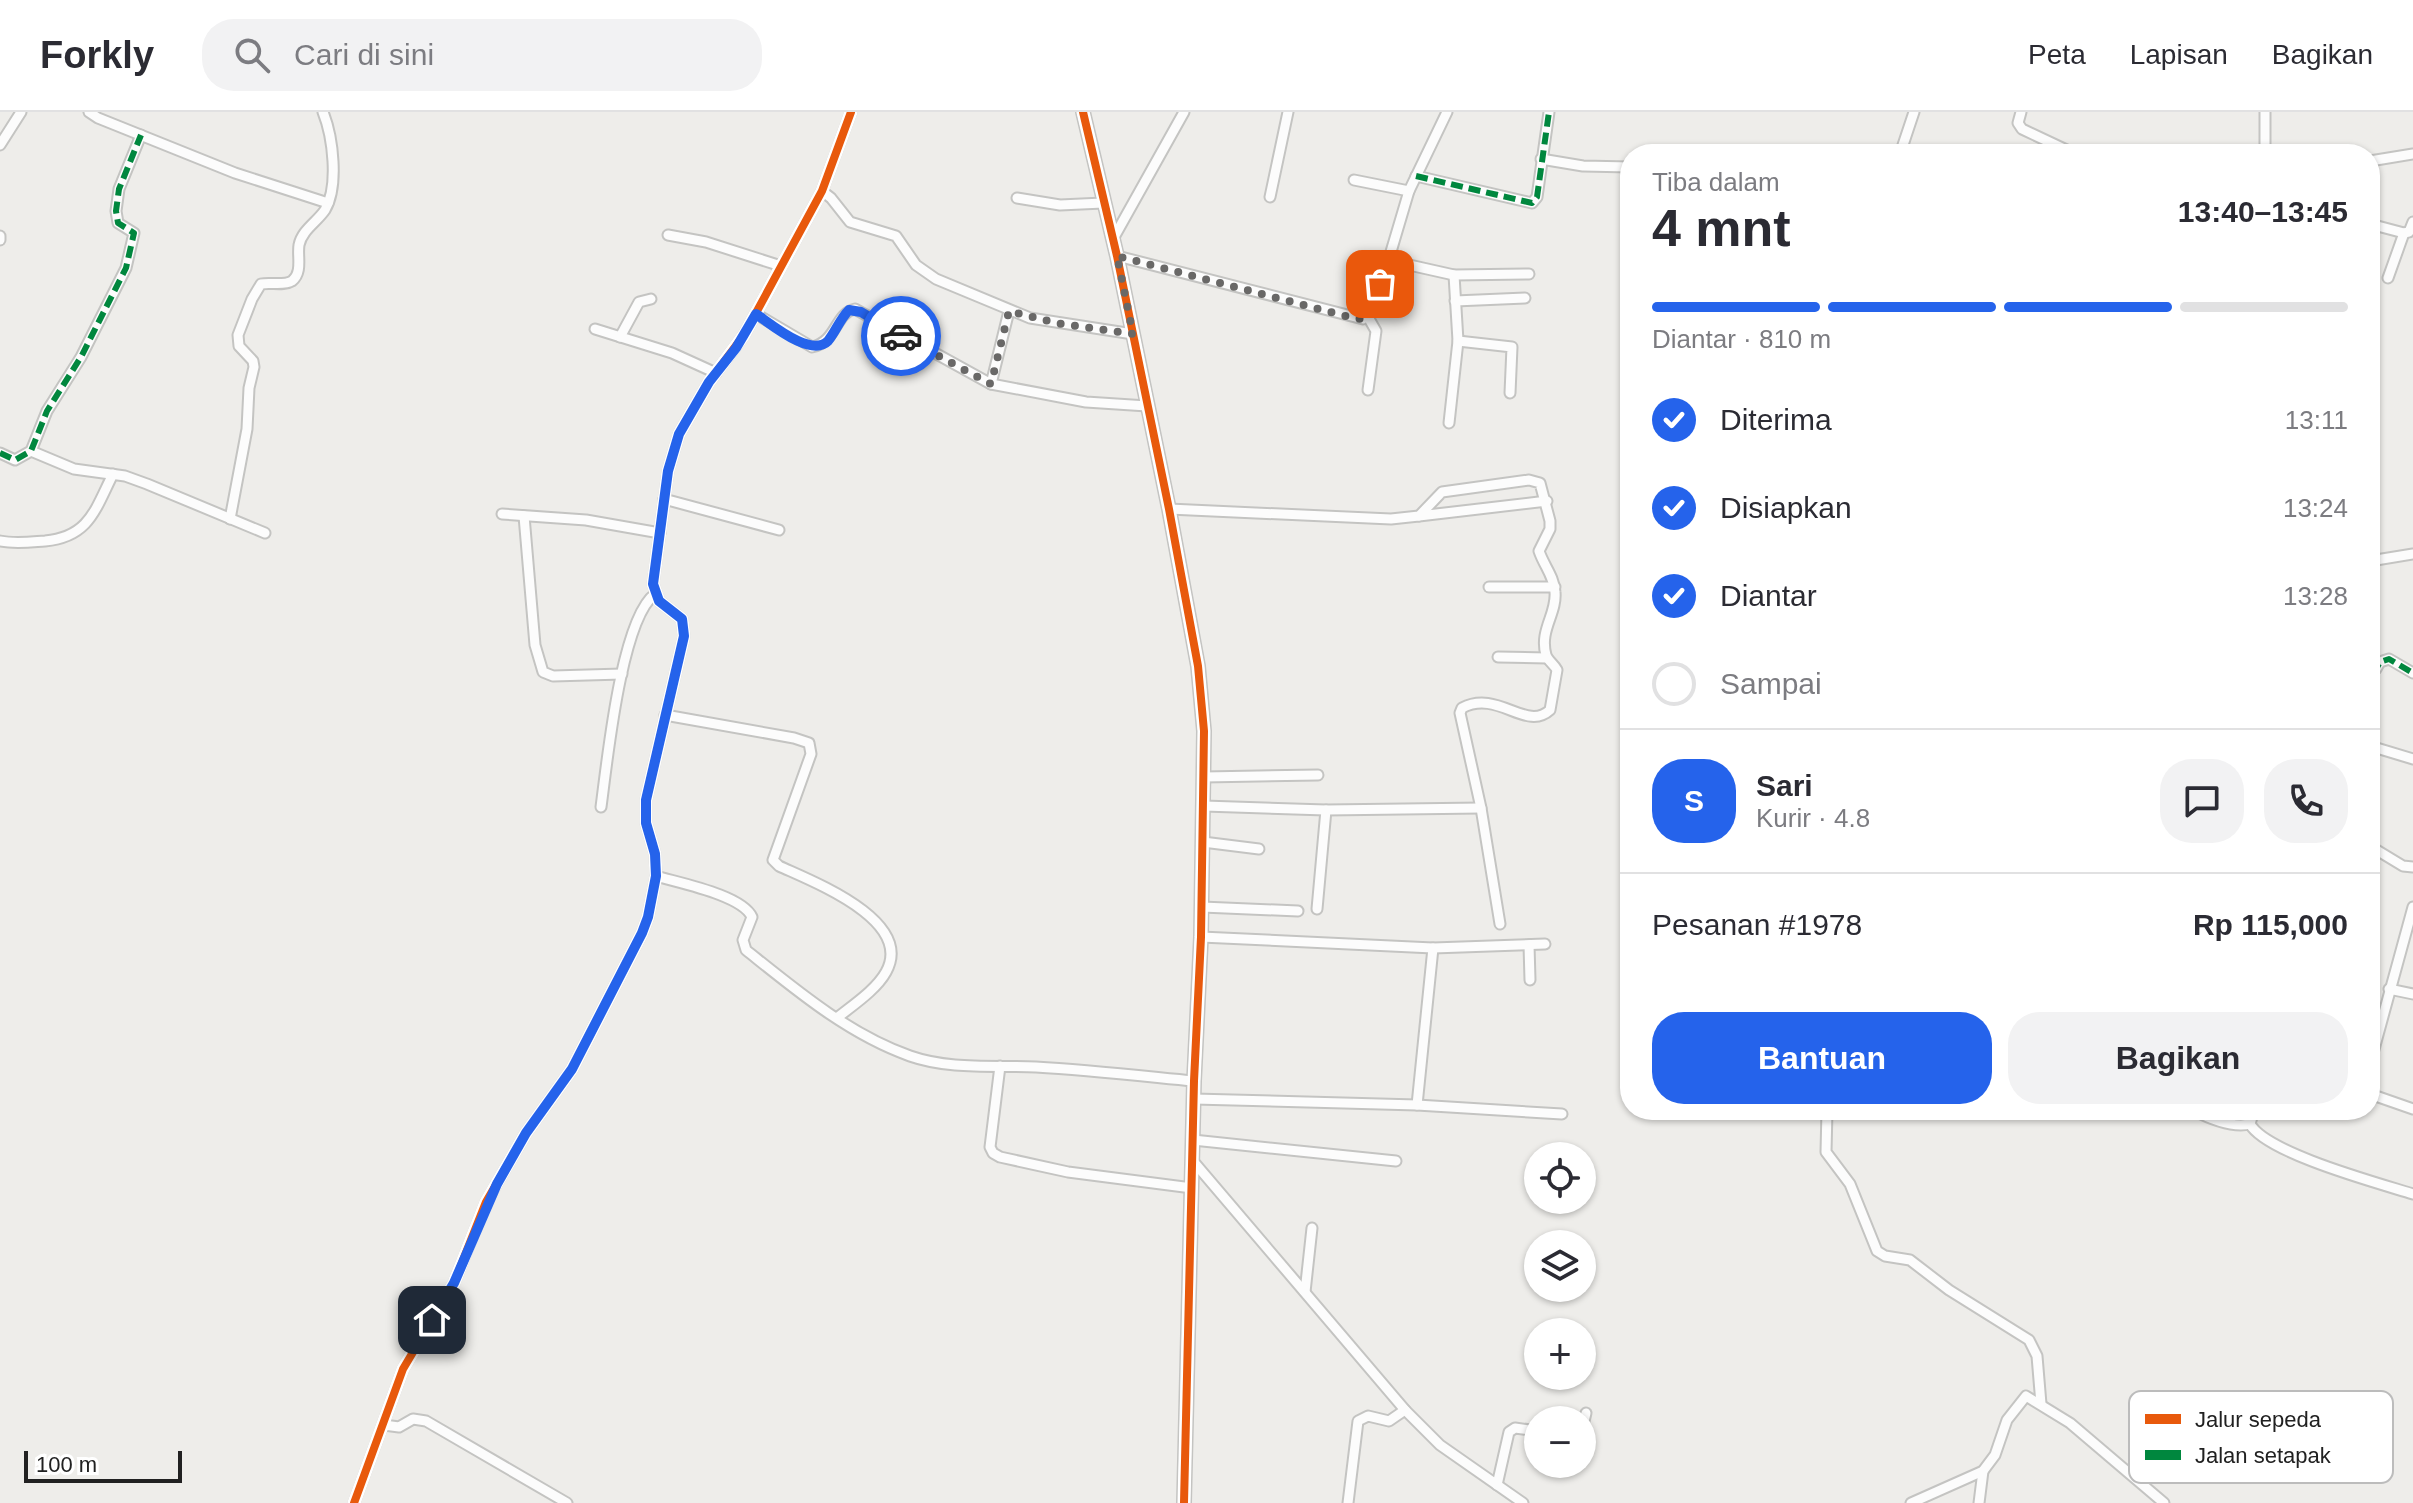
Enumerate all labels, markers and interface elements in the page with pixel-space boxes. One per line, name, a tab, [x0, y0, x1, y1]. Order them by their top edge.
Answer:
search box	[202, 19, 762, 91]
icon: search	[230, 33, 274, 77]
text: Forkly	[40, 34, 154, 76]
text: Cari di sini	[294, 38, 434, 71]
text: Peta	[2028, 39, 2086, 70]
text: Lapisan	[2130, 39, 2228, 70]
text: Bagikan	[2272, 39, 2373, 70]
text: Tiba dalam	[1652, 167, 1780, 197]
text: 13:40–13:45	[2178, 195, 2348, 228]
text: 4 mnt	[1652, 199, 1791, 257]
pin	[1346, 250, 1414, 318]
icon: bag	[1358, 262, 1402, 306]
courier	[861, 296, 941, 376]
icon: car	[879, 314, 923, 358]
text: Diantar · 810 m	[1652, 324, 1831, 354]
icon: check	[1652, 398, 1696, 442]
text: Diterima	[1720, 403, 1832, 436]
text: 13:11	[2285, 405, 2348, 435]
icon: check	[1652, 486, 1696, 530]
text: Disiapkan	[1720, 491, 1852, 524]
text: 13:24	[2283, 493, 2348, 523]
icon: check	[1652, 574, 1696, 618]
text: Diantar	[1720, 579, 1817, 612]
text: 13:28	[2283, 581, 2348, 611]
text: Sampai	[1720, 667, 1822, 700]
button: chat	[2160, 759, 2244, 843]
button: phone	[2264, 759, 2348, 843]
text: Sari	[1756, 769, 1813, 802]
text: S	[1684, 784, 1704, 817]
text: Kurir · 4.8	[1756, 803, 1870, 833]
text: Pesanan #1978	[1652, 908, 1862, 941]
text: Rp 115,000	[2193, 908, 2348, 941]
button: Bantuan	[1652, 1012, 1992, 1104]
button: Bagikan	[2008, 1012, 2348, 1104]
map controls	[1524, 1142, 1596, 1478]
button: locate	[1524, 1142, 1596, 1214]
button: layers	[1524, 1230, 1596, 1302]
pin	[398, 1286, 466, 1354]
icon: home	[410, 1298, 454, 1342]
button: +	[1524, 1318, 1596, 1390]
legend	[2129, 1391, 2393, 1483]
button: −	[1524, 1406, 1596, 1478]
text: Jalur sepeda	[2195, 1407, 2322, 1432]
text: Jalan setapak	[2195, 1443, 2332, 1468]
scale bar	[24, 1447, 182, 1483]
text: 100 m	[36, 1452, 97, 1477]

